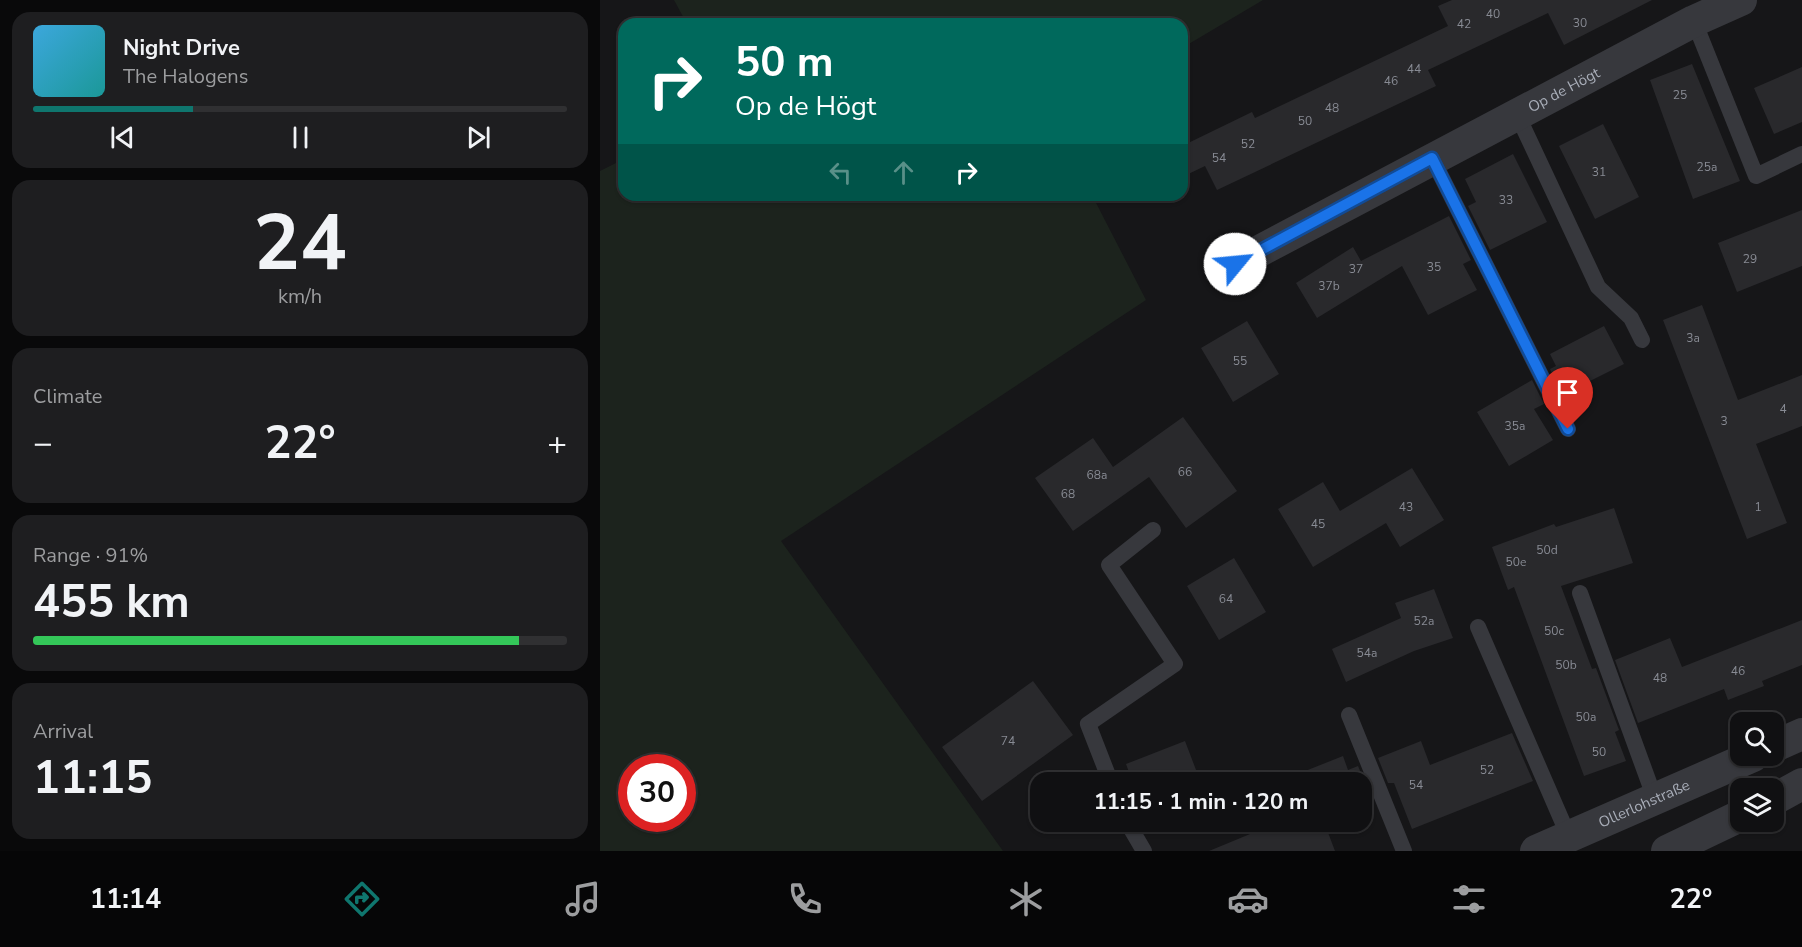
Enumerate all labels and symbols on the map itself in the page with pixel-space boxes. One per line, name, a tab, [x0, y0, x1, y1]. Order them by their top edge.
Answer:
house number: 40	[1486, 6, 1500, 22]
house number: 30	[1573, 15, 1587, 31]
house number: 42	[1457, 16, 1471, 32]
house number: 44	[1407, 61, 1421, 77]
street label: Op de Högt	[1524, 62, 1604, 117]
house number: 46	[1384, 73, 1398, 89]
house number: 25	[1673, 87, 1687, 103]
house number: 48	[1325, 100, 1339, 116]
house number: 50	[1298, 113, 1312, 129]
house number: 52	[1241, 136, 1255, 152]
house number: 54	[1212, 150, 1226, 166]
house number: 25a	[1697, 159, 1717, 175]
house number: 31	[1592, 164, 1606, 180]
house number: 33	[1499, 192, 1513, 208]
position arrow	[1203, 232, 1267, 296]
house number: 29	[1743, 251, 1757, 267]
house number: 35	[1427, 259, 1441, 275]
house number: 37	[1349, 261, 1363, 277]
house number: 37b	[1318, 278, 1340, 294]
house number: 3a	[1686, 330, 1700, 346]
house number: 55	[1233, 353, 1247, 369]
pin	[1542, 367, 1593, 429]
house number: 4	[1779, 401, 1787, 417]
house number: 3	[1720, 413, 1728, 429]
house number: 35a	[1505, 418, 1525, 434]
house number: 66	[1178, 464, 1192, 480]
house number: 68a	[1087, 467, 1107, 483]
house number: 68	[1061, 486, 1075, 502]
house number: 43	[1399, 499, 1413, 515]
house number: 1	[1754, 499, 1762, 515]
house number: 45	[1311, 516, 1325, 532]
house number: 50d	[1536, 542, 1558, 558]
house number: 50e	[1506, 554, 1526, 570]
house number: 64	[1219, 591, 1233, 607]
house number: 52a	[1414, 613, 1434, 629]
house number: 50c	[1544, 623, 1564, 639]
house number: 54a	[1357, 645, 1377, 661]
house number: 50b	[1555, 657, 1577, 673]
house number: 46	[1731, 663, 1745, 679]
house number: 48	[1653, 670, 1667, 686]
house number: 50a	[1576, 709, 1596, 725]
house number: 74	[1001, 733, 1015, 749]
house number: 50	[1592, 744, 1606, 760]
speed limit sign: 30	[618, 754, 696, 832]
house number: 52	[1480, 762, 1494, 778]
street label: Ollerlohstraße	[1595, 775, 1693, 832]
house number: 54	[1409, 777, 1423, 793]

